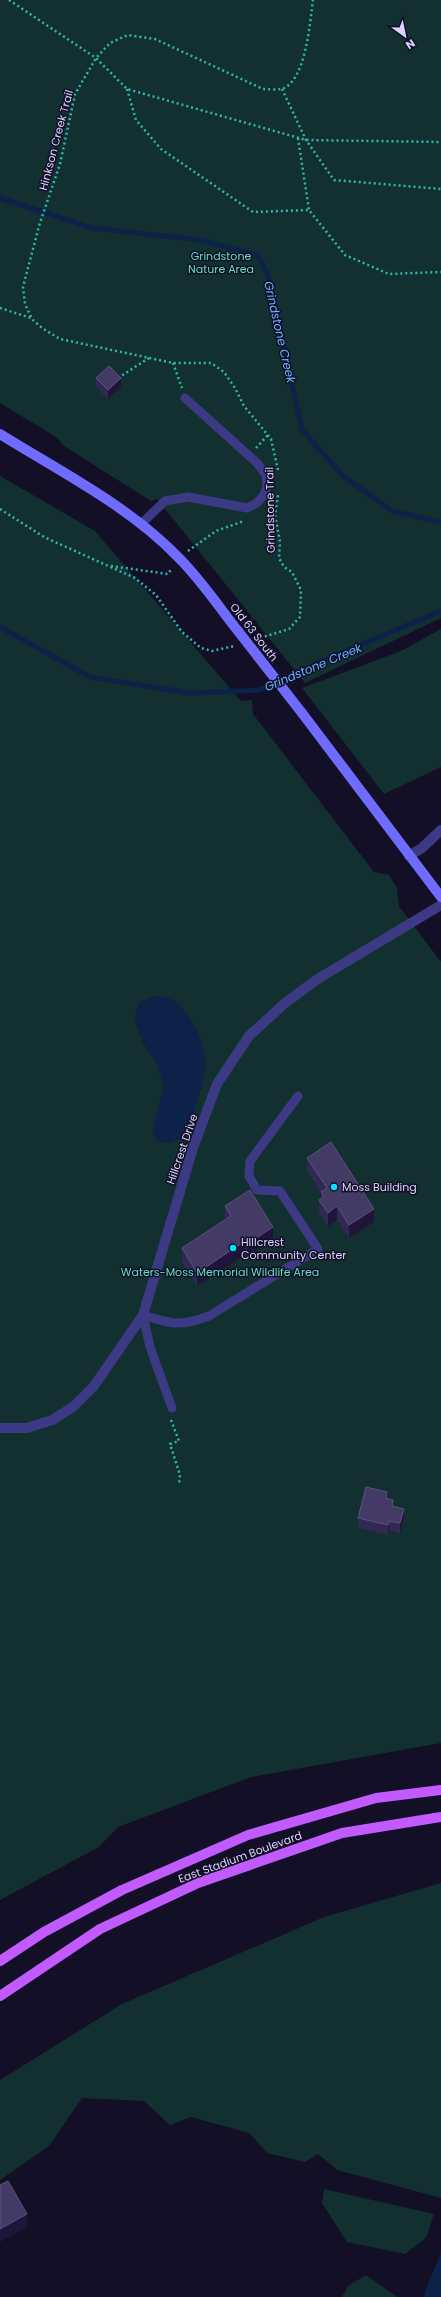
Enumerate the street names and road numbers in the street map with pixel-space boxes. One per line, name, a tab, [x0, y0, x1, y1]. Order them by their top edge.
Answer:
street label: Hinkson Creek Trail	[35, 88, 77, 192]
street label: Grindstone Trail	[261, 467, 279, 553]
street label: Old 63 South	[226, 600, 282, 664]
street label: Hillcrest Drive	[162, 1111, 202, 1186]
street label: East Stadium Boulevard	[176, 1827, 304, 1887]

